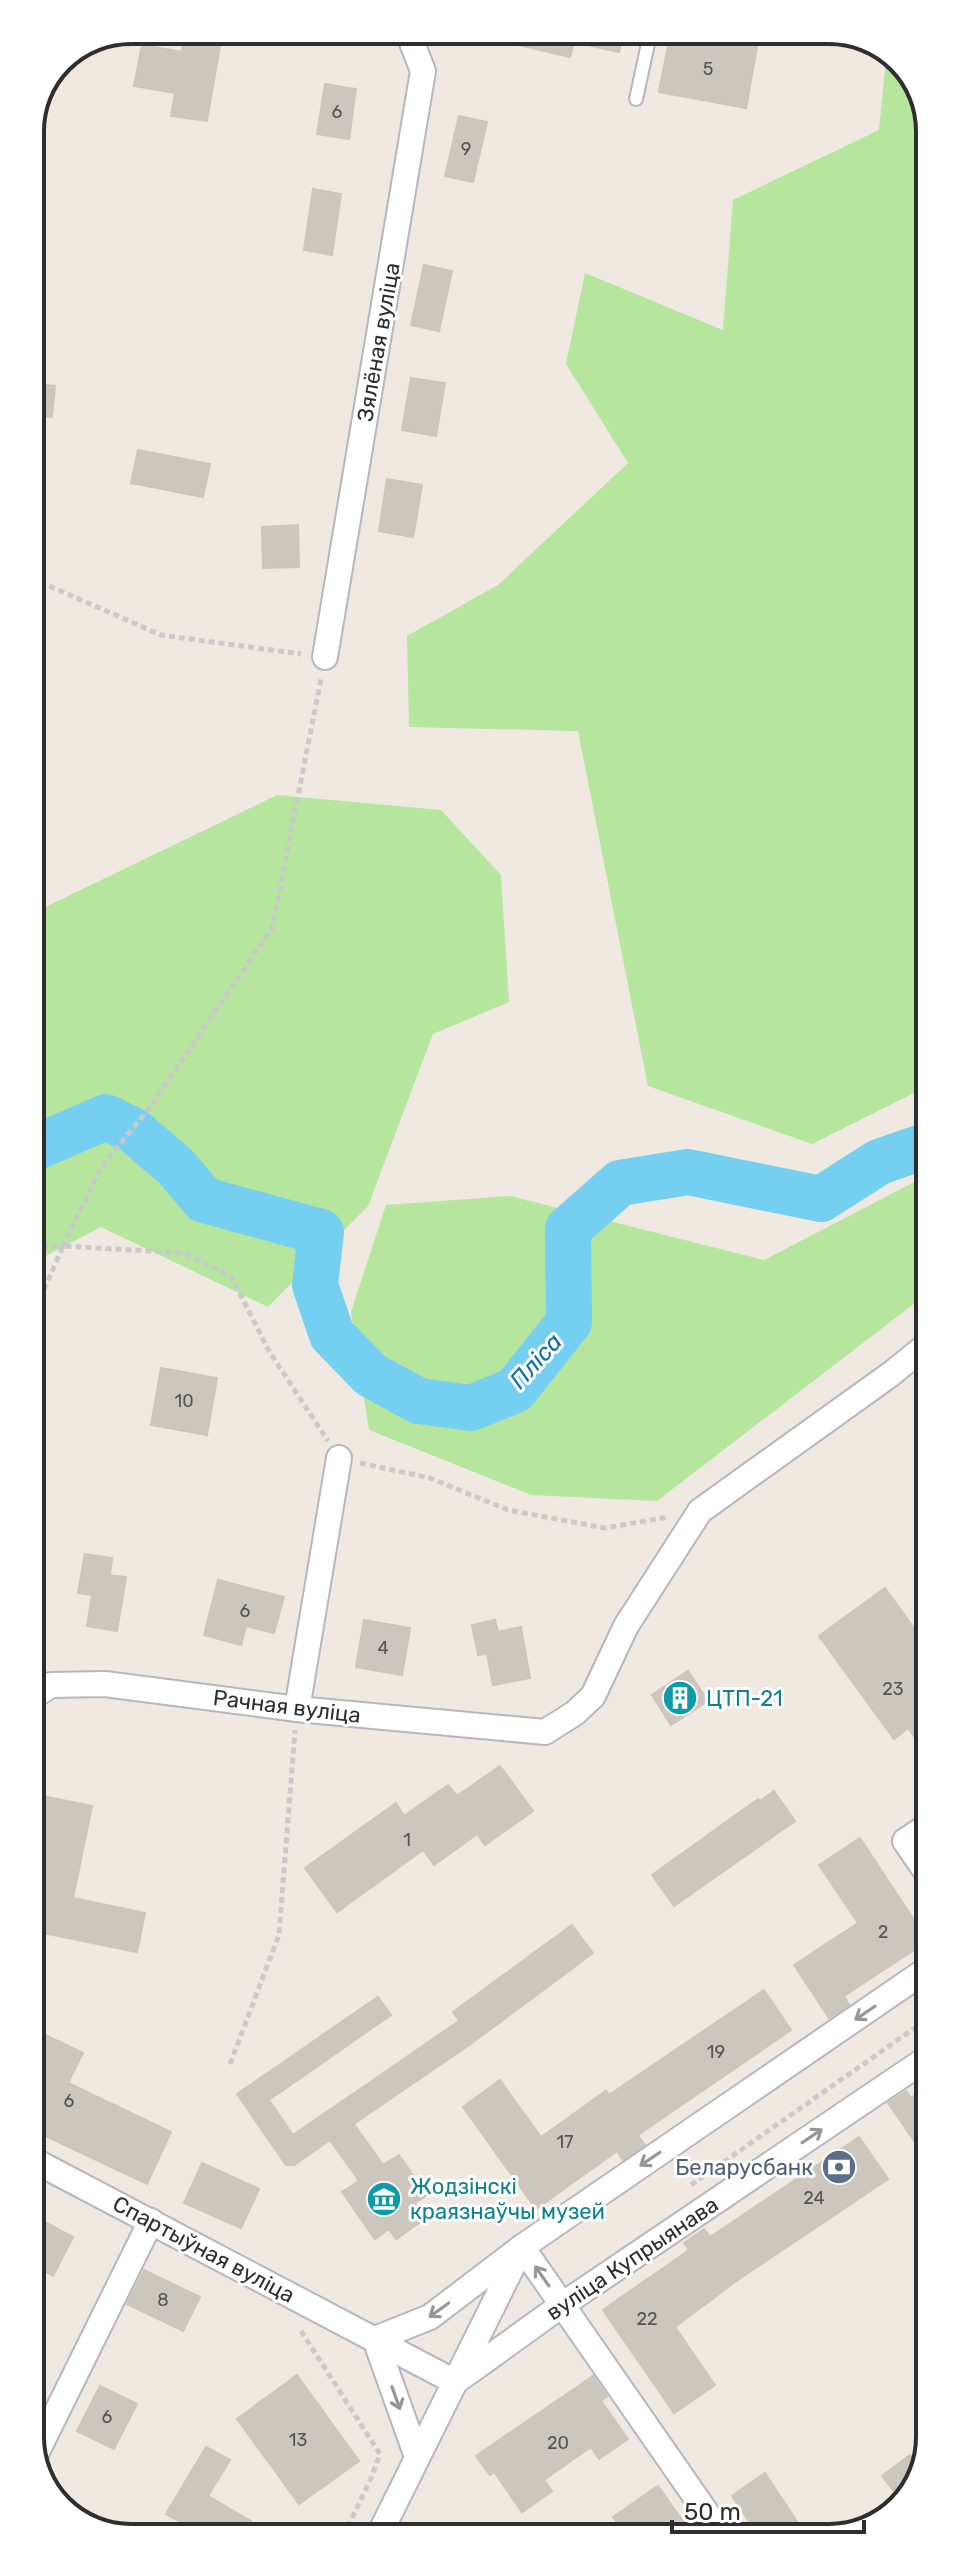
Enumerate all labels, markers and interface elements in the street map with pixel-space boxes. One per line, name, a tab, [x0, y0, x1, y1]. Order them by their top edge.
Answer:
house number: 5	[703, 58, 713, 80]
house number: 6	[332, 101, 343, 123]
house number: 9	[461, 138, 471, 160]
street label: Зялёная вуліца	[351, 260, 406, 424]
water label: Пліса	[504, 1328, 568, 1394]
house number: 10	[174, 1390, 194, 1412]
house number: 6	[240, 1600, 251, 1622]
house number: 4	[377, 1637, 389, 1659]
house number: 23	[882, 1678, 904, 1700]
building icon: ЦТП-21	[661, 1679, 699, 1717]
street label: Рачная вуліца	[211, 1684, 362, 1729]
place label: ЦТП-21	[706, 1685, 783, 1712]
house number: 1	[403, 1829, 411, 1851]
house number: 2	[878, 1921, 888, 1943]
one-way arrow	[854, 2004, 876, 2021]
house number: 19	[707, 2041, 725, 2063]
house number: 6	[64, 2090, 75, 2112]
one-way arrow	[800, 2128, 823, 2144]
house number: 17	[557, 2131, 573, 2153]
bank icon: Беларусбанк	[820, 2148, 858, 2186]
one-way arrow	[640, 2151, 662, 2167]
place label: Беларусбанк	[675, 2154, 813, 2181]
place label: Жодзінскі краязнаўчы музей	[410, 2173, 605, 2225]
museum icon: Жодзінскі краязнаўчы музей	[365, 2180, 403, 2218]
house number: 24	[803, 2187, 825, 2209]
street label: Спартыўная вуліца	[108, 2190, 299, 2309]
street label: вуліца Купрыянава	[541, 2191, 723, 2326]
one-way arrow	[534, 2266, 550, 2288]
house number: 8	[157, 2289, 169, 2311]
one-way arrow	[428, 2302, 450, 2318]
house number: 22	[636, 2308, 658, 2330]
one-way arrow	[390, 2385, 404, 2410]
house number: 6	[102, 2406, 113, 2428]
house number: 13	[289, 2429, 307, 2451]
house number: 20	[547, 2432, 569, 2454]
scale bar	[672, 2484, 864, 2534]
text: 50 m	[684, 2498, 741, 2526]

